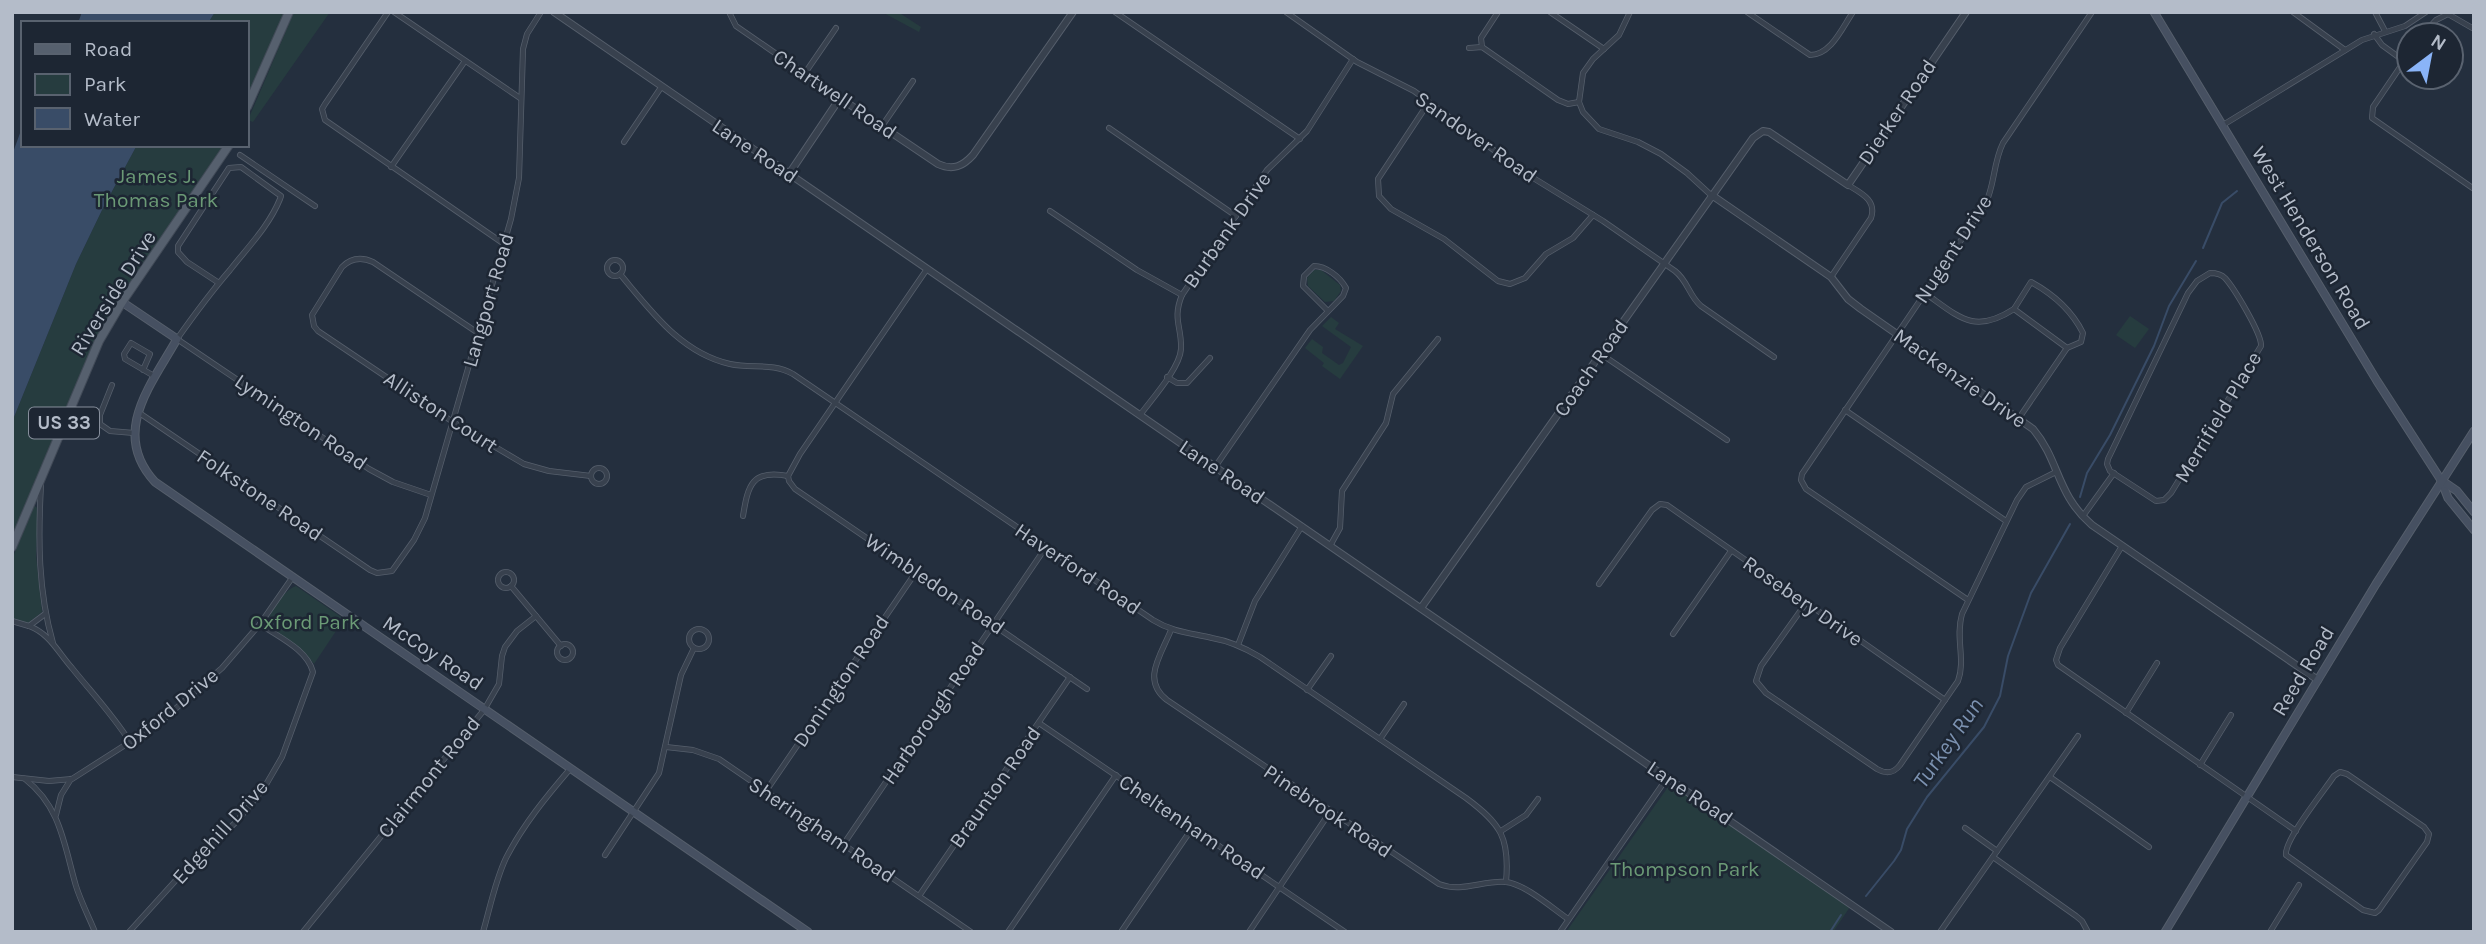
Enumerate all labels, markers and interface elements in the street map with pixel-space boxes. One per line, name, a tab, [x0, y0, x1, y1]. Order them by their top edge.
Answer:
legend	[21, 21, 248, 147]
north arrow	[2395, 21, 2465, 91]
text: N	[2427, 29, 2450, 55]
text: Road	[84, 37, 132, 61]
street label: Chartwell Road	[769, 44, 901, 144]
street label: Dierker Road	[1853, 55, 1941, 169]
text: Park	[84, 72, 127, 96]
street label: Sandover Road	[1411, 86, 1541, 188]
text: Water	[84, 107, 140, 131]
street label: Lane Road	[708, 114, 802, 188]
street label: West Henderson Road	[2247, 142, 2375, 334]
park label: James J. Thomas Park	[94, 164, 218, 212]
street label: Burbank Drive	[1178, 167, 1276, 293]
street label: Nugent Drive	[1909, 190, 1997, 308]
street label: Riverside Drive	[65, 226, 161, 360]
street label: Langport Road	[457, 230, 519, 370]
street label: Coach Road	[1549, 315, 1633, 421]
street label: Mackenzie Drive	[1889, 323, 2031, 433]
street label: Merrifield Place	[2170, 347, 2266, 487]
street label: Alliston Court	[380, 366, 502, 458]
street label: Lymington Road	[230, 369, 372, 475]
road number: US 33	[29, 408, 99, 438]
street label: Lane Road	[1175, 435, 1269, 509]
street label: Folkstone Road	[192, 444, 328, 546]
street label: Haverford Road	[1011, 518, 1145, 620]
street label: Wimbledon Road	[860, 528, 1010, 640]
street label: Rosebery Drive	[1738, 551, 1868, 651]
park label: Oxford Park	[250, 610, 360, 634]
street label: Donington Road	[788, 610, 894, 752]
street label: McCoy Road	[378, 611, 488, 695]
street label: Reed Road	[2267, 622, 2339, 720]
street label: Harborough Road	[876, 637, 990, 789]
street label: Oxford Drive	[117, 663, 223, 755]
water label: Turkey Run	[1907, 693, 1989, 793]
street label: Clairmont Road	[373, 711, 485, 843]
street label: Braunton Road	[944, 722, 1046, 852]
street label: Lane Road	[1643, 756, 1737, 830]
street label: Pinebrook Road	[1259, 759, 1397, 863]
street label: Cheltenham Road	[1114, 769, 1270, 885]
street label: Sheringham Road	[744, 772, 900, 888]
street label: Edgehill Drive	[167, 775, 273, 889]
park label: Thompson Park	[1610, 857, 1760, 881]

